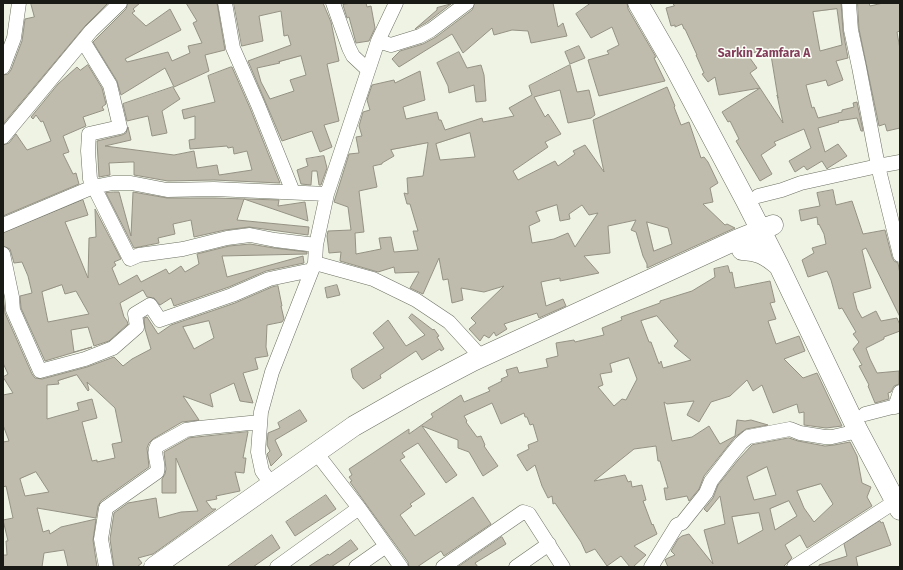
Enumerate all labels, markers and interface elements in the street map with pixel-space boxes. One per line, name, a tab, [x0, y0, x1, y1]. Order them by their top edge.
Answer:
district label: Sarkin Zamfara A	[718, 47, 810, 61]

